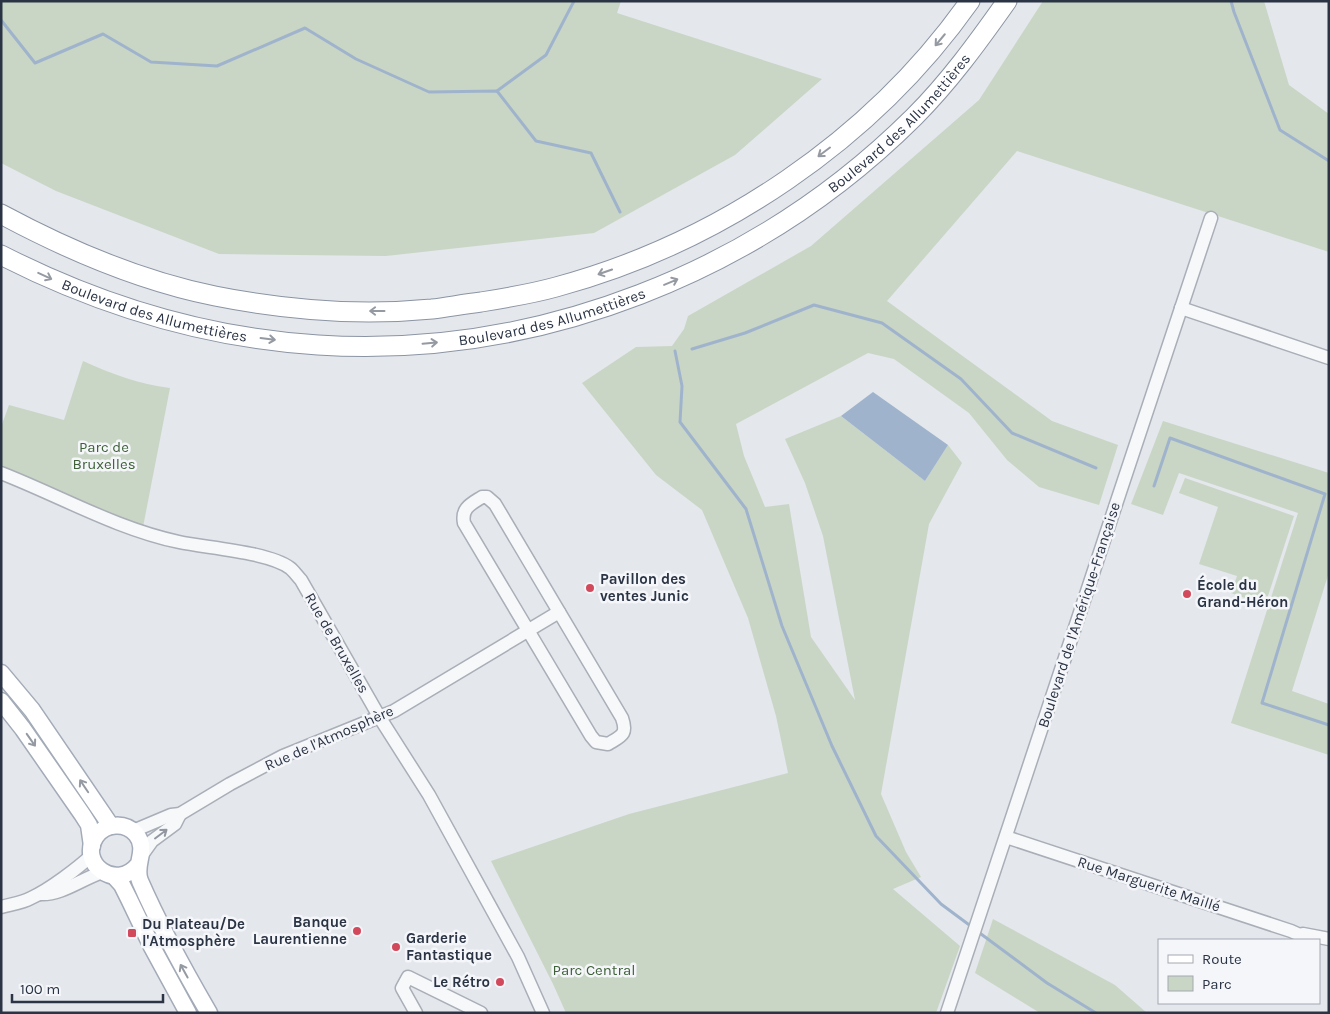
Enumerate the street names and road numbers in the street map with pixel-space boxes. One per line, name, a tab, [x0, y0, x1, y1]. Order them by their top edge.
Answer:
street label: Boulevard des Allumettières	[824, 50, 974, 197]
street label: Boulevard des Allumettières	[59, 275, 248, 346]
street label: Boulevard des Allumettières	[457, 284, 648, 349]
street label: Boulevard de l'Amérique-Française	[1034, 500, 1124, 730]
street label: Rue de Bruxelles	[301, 590, 373, 696]
street label: Rue de l'Atmosphère	[262, 702, 396, 774]
street label: Rue Marguerite Maillé	[1075, 852, 1223, 916]

